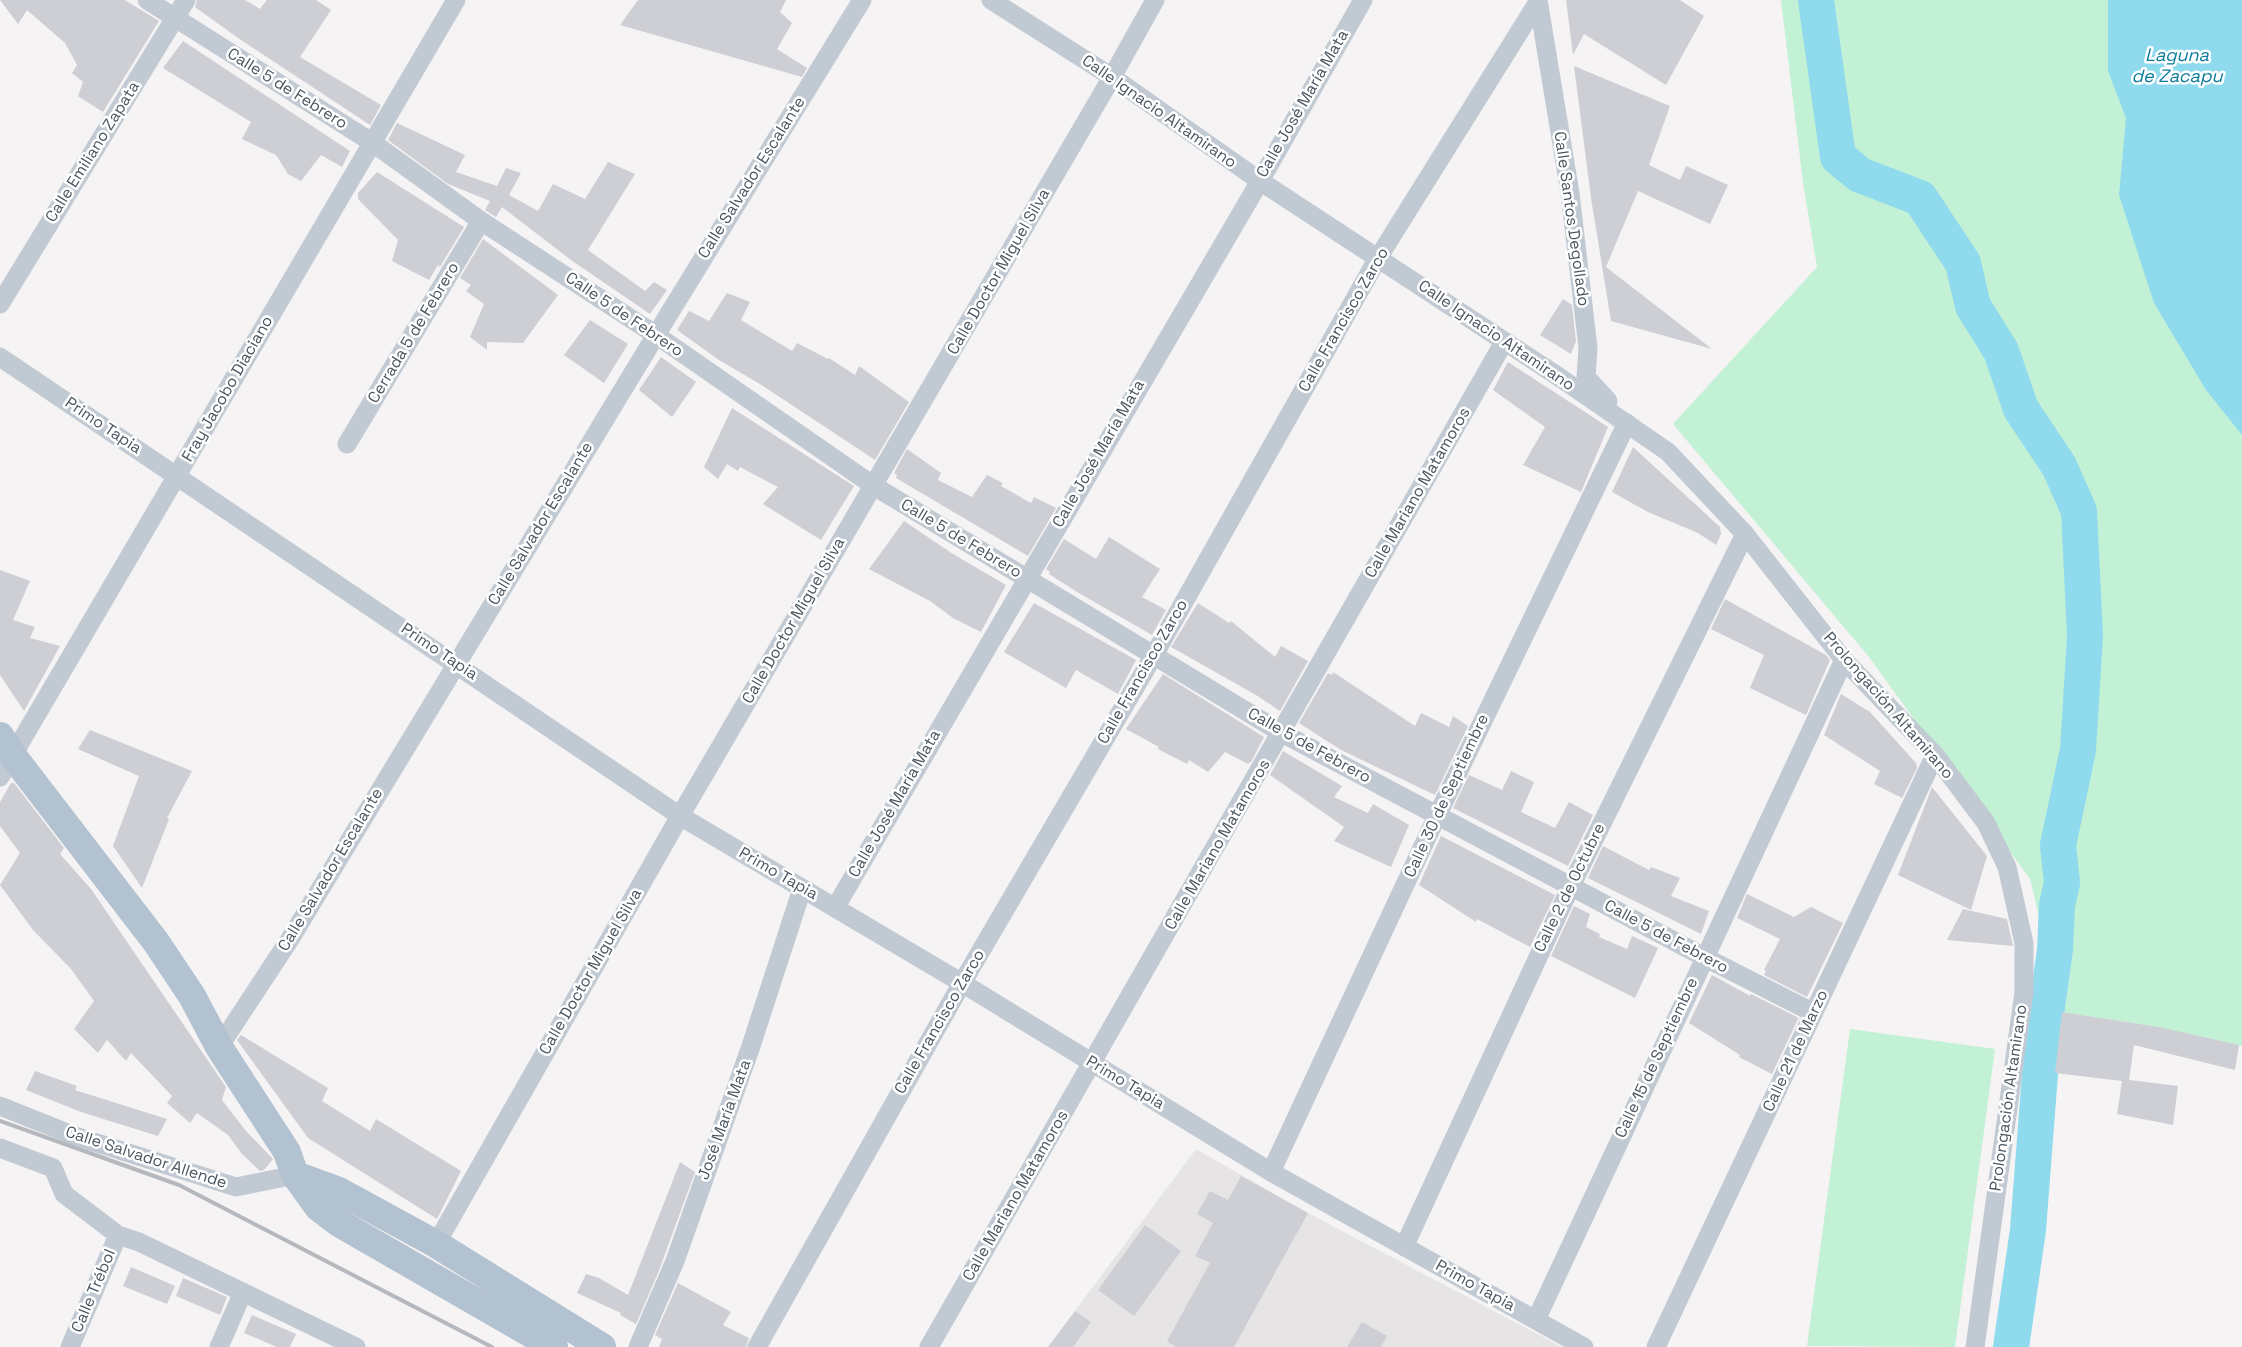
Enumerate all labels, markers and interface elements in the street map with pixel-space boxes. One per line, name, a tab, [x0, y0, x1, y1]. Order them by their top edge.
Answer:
street label: Calle José María Mata	[1253, 27, 1353, 181]
street label: Calle 5 de Febrero	[224, 44, 350, 134]
water label: Laguna de Zacapu	[2131, 45, 2223, 88]
street label: Calle Ignacio Altamirano	[1078, 51, 1240, 173]
street label: Calle Emiliano Zapata	[42, 78, 144, 226]
street label: Calle Salvador Escalante	[694, 94, 810, 262]
street label: Calle Santos Degollado	[1549, 130, 1593, 308]
street label: Calle Doctor Miguel Silva	[944, 186, 1054, 358]
street label: Calle Francisco Zarco	[1295, 244, 1393, 396]
street label: Cerrada 5 de Febrero	[364, 259, 464, 407]
street label: Calle 5 de Febrero	[562, 269, 686, 361]
street label: Calle Ignacio Altamirano	[1414, 277, 1578, 395]
street label: Fray Jacobo Diaciano	[178, 313, 278, 465]
street label: Calle José María Mata	[1049, 377, 1149, 531]
street label: Primo Tapia	[61, 393, 145, 459]
street label: Calle Mariano Matamoros	[1361, 404, 1475, 582]
street label: Calle Salvador Escalante	[485, 439, 597, 609]
street label: Calle 5 de Febrero	[897, 495, 1025, 583]
street label: Calle Doctor Miguel Silva	[739, 535, 849, 707]
street label: Calle Francisco Zarco	[1094, 596, 1192, 748]
street label: Primo Tapia	[397, 619, 481, 685]
street label: Prolongación Altamirano	[1819, 629, 1957, 783]
street label: Calle 5 de Febrero	[1244, 704, 1374, 788]
street label: Calle 30 de Septiembre	[1401, 711, 1493, 881]
street label: Calle José María Mata	[845, 727, 945, 881]
street label: Calle Mariano Matamoros	[1161, 756, 1275, 934]
street label: Calle Salvador Escalante	[275, 785, 387, 955]
street label: Calle 2 de Octubre	[1530, 820, 1610, 956]
street label: Primo Tapia	[735, 844, 821, 904]
street label: Calle Doctor Miguel Silva	[536, 886, 646, 1058]
street label: Calle 5 de Febrero	[1601, 896, 1731, 978]
street label: Calle Francisco Zarco	[891, 946, 989, 1098]
street label: Calle 15 de Septiembre	[1611, 975, 1703, 1141]
street label: Calle 21 de Marzo	[1759, 987, 1833, 1115]
street label: Prolongación Altamirano	[1986, 1003, 2032, 1193]
street label: Primo Tapia	[1082, 1052, 1168, 1114]
street label: José María Mata	[694, 1057, 756, 1183]
street label: Calle Mariano Matamoros	[959, 1107, 1073, 1285]
street label: Calle Salvador Allende	[63, 1123, 229, 1193]
street label: Calle Trébol	[68, 1247, 120, 1335]
street label: Primo Tapia	[1432, 1256, 1518, 1316]

